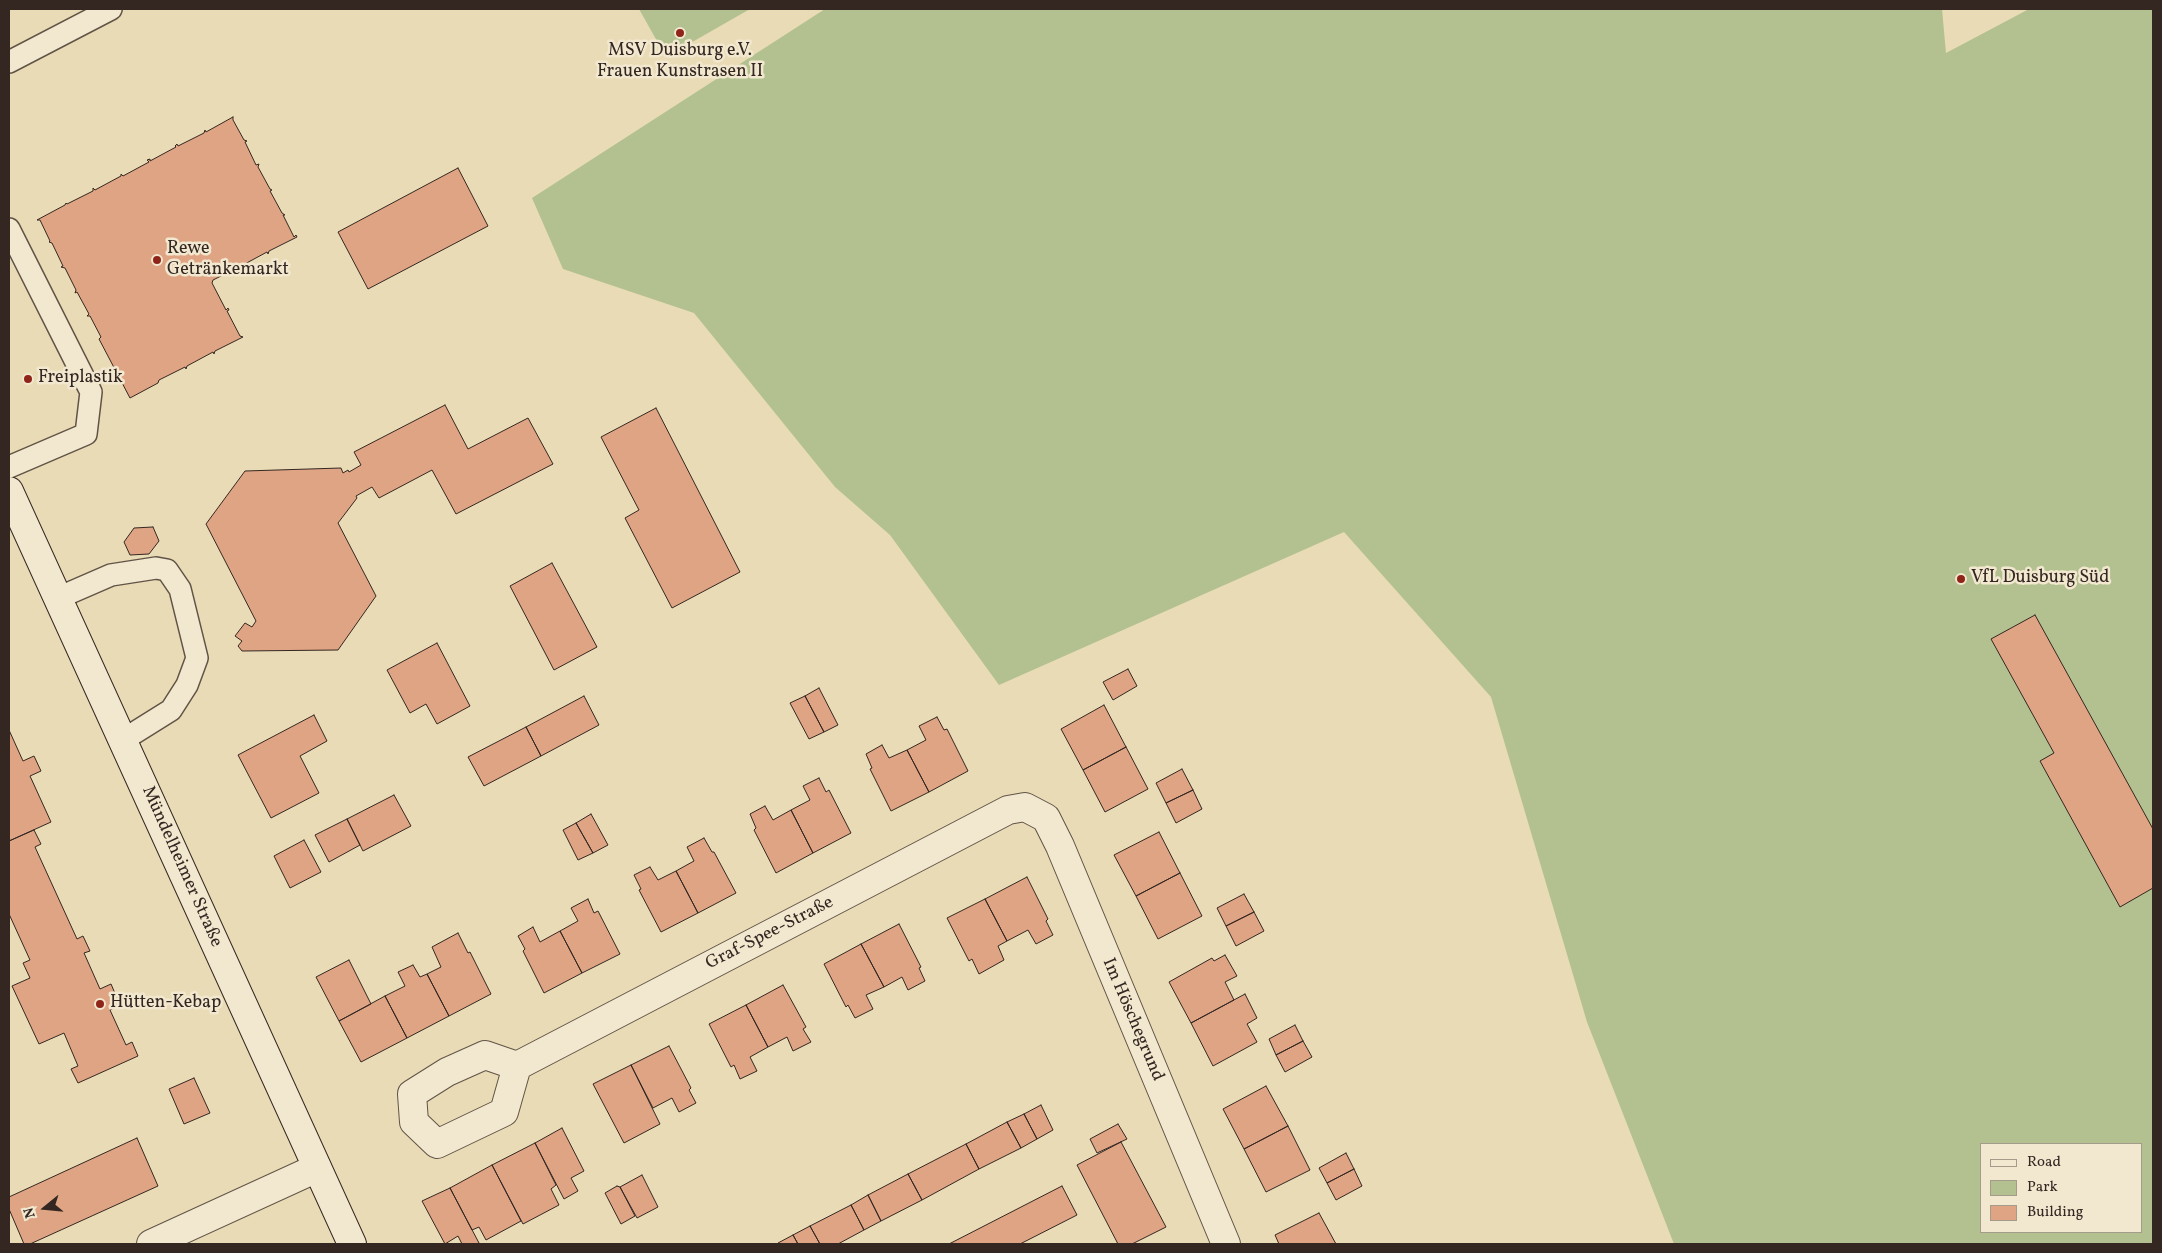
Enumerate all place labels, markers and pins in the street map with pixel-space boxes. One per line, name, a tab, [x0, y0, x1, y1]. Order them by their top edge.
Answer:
marker: MSV Duisburg e.V. Frauen Kunstrasen II	[674, 27, 686, 39]
place label: MSV Duisburg e.V. Frauen Kunstrasen II	[597, 41, 763, 84]
place label: Rewe Getränkemarkt	[167, 239, 289, 282]
marker: Rewe Getränkemarkt	[151, 254, 163, 266]
place label: Freiplastik	[38, 368, 123, 390]
marker: Freiplastik	[22, 373, 34, 385]
place label: VfL Duisburg Süd	[1971, 568, 2109, 590]
marker: VfL Duisburg Süd	[1955, 573, 1967, 585]
place label: Hütten-Kebap	[110, 993, 221, 1015]
marker: Hütten-Kebap	[94, 998, 106, 1010]

